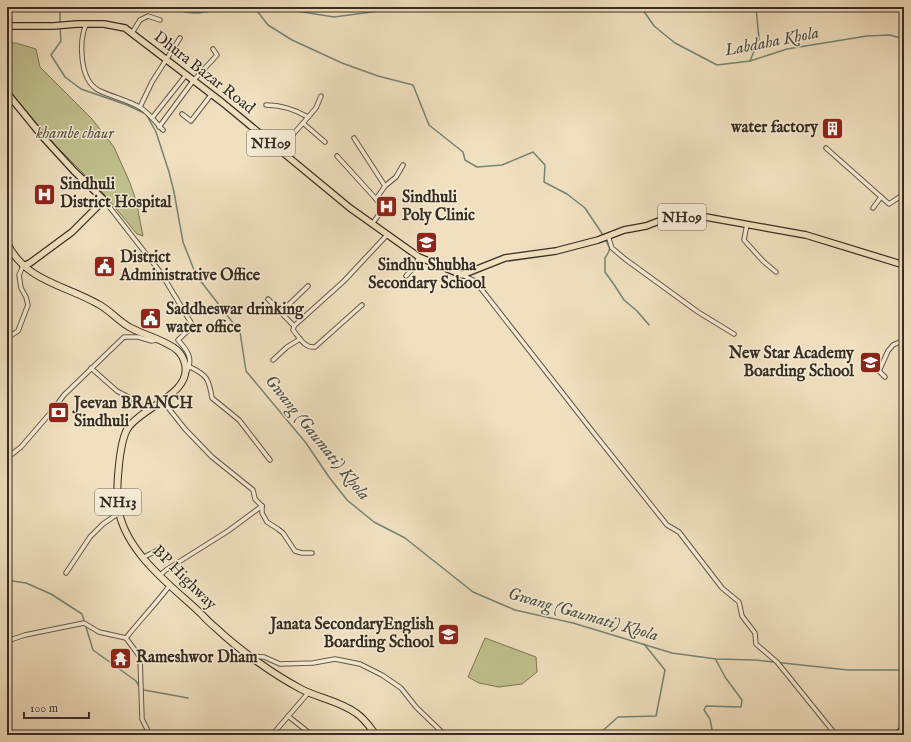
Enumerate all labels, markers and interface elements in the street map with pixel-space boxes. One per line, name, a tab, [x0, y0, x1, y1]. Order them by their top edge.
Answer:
water label: Labdaha Khola	[722, 22, 821, 62]
street label: Dhura Bazar Road	[149, 27, 259, 119]
building icon: water factory	[820, 115, 846, 141]
place label: water factory	[730, 118, 819, 138]
park label: khambe chaur	[35, 124, 115, 144]
road number: NH09	[247, 130, 295, 156]
place label: Sindhuli District Hospital	[60, 175, 172, 213]
hospital icon: Sindhuli District Hospital	[32, 181, 58, 207]
place label: Sindhuli Poly Clinic	[402, 188, 475, 226]
hospital icon: Sindhuli Poly Clinic	[374, 194, 400, 220]
road number: NH09	[658, 204, 706, 230]
school or university icon: Sindhu Shubha Secondary School	[414, 230, 440, 256]
place label: District Administrative Office	[119, 248, 261, 286]
public building icon: District Administrative Office	[92, 254, 118, 280]
place label: Sindhu Shubha Secondary School	[368, 256, 486, 294]
place label: Saddheswar drinking water office	[165, 300, 305, 338]
public building icon: Saddheswar drinking water office	[137, 306, 163, 332]
place label: New Star Academy Boarding School	[728, 344, 855, 382]
school or university icon: New Star Academy Boarding School	[857, 350, 883, 376]
water label: Gwang (Gaumati) Khola	[260, 371, 374, 505]
place label: Jeevan BRANCH Sindhuli	[72, 394, 193, 432]
bank icon: Jeevan BRANCH Sindhuli	[46, 400, 72, 426]
road number: NH13	[95, 489, 141, 515]
street label: BP Highway	[147, 541, 221, 615]
water label: Gwang (Gaumati) Khola	[505, 583, 661, 647]
place label: Janata SecondaryEnglish Boarding School	[268, 615, 435, 653]
school or university icon: Janata SecondaryEnglish Boarding School	[436, 621, 462, 647]
temple icon: Rameshwor Dham	[107, 645, 133, 671]
place label: Rameshwor Dham	[136, 648, 258, 668]
scale bar	[24, 694, 89, 720]
text: 100 m	[30, 701, 58, 716]

